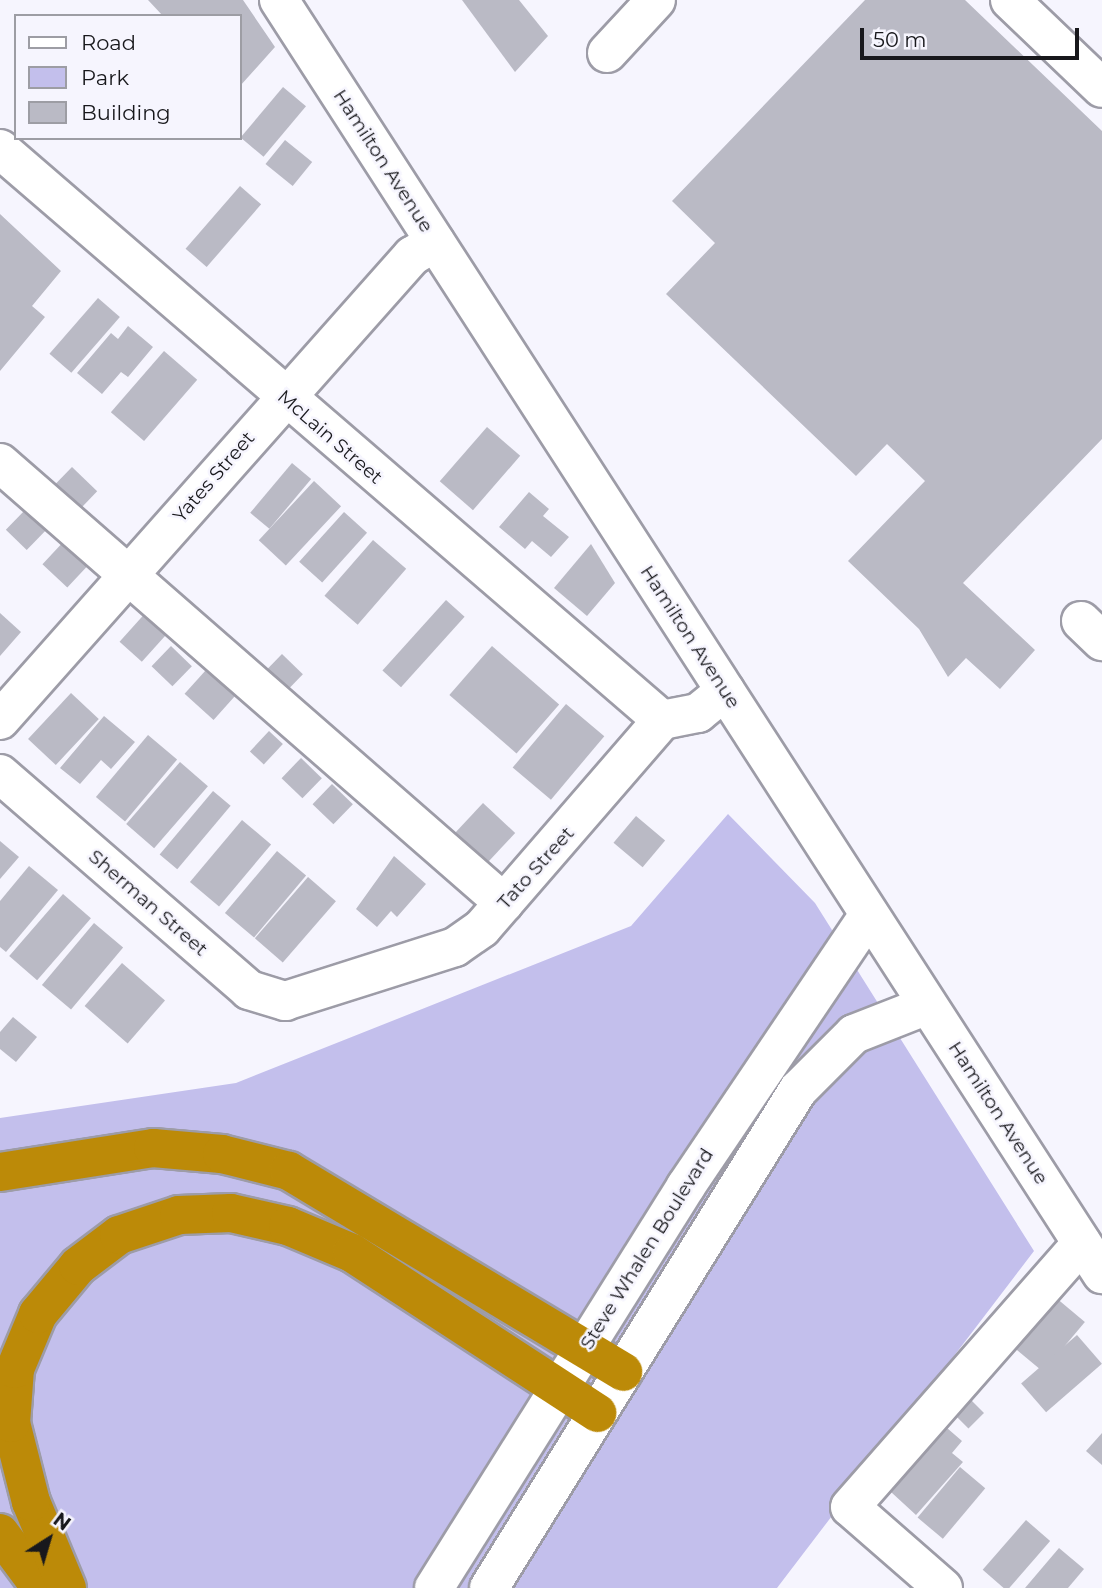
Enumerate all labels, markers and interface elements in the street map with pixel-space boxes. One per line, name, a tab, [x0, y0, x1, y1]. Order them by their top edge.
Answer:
legend	[14, 14, 242, 140]
scale bar	[864, 14, 1083, 58]
text: 50 m	[873, 27, 927, 52]
text: Road	[81, 30, 136, 55]
text: Park	[81, 65, 129, 90]
street label: Hamilton Avenue	[328, 85, 438, 237]
text: Building	[81, 100, 171, 125]
street label: McLain Street	[273, 385, 387, 489]
street label: Yates Street	[168, 427, 260, 527]
street label: Hamilton Avenue	[635, 561, 745, 713]
street label: Tato Street	[493, 822, 579, 914]
street label: Sherman Street	[84, 845, 212, 961]
street label: Hamilton Avenue	[943, 1037, 1053, 1189]
street label: Steve Whalen Boulevard	[576, 1144, 718, 1354]
north arrow	[14, 1504, 84, 1574]
text: N	[49, 1508, 75, 1536]

